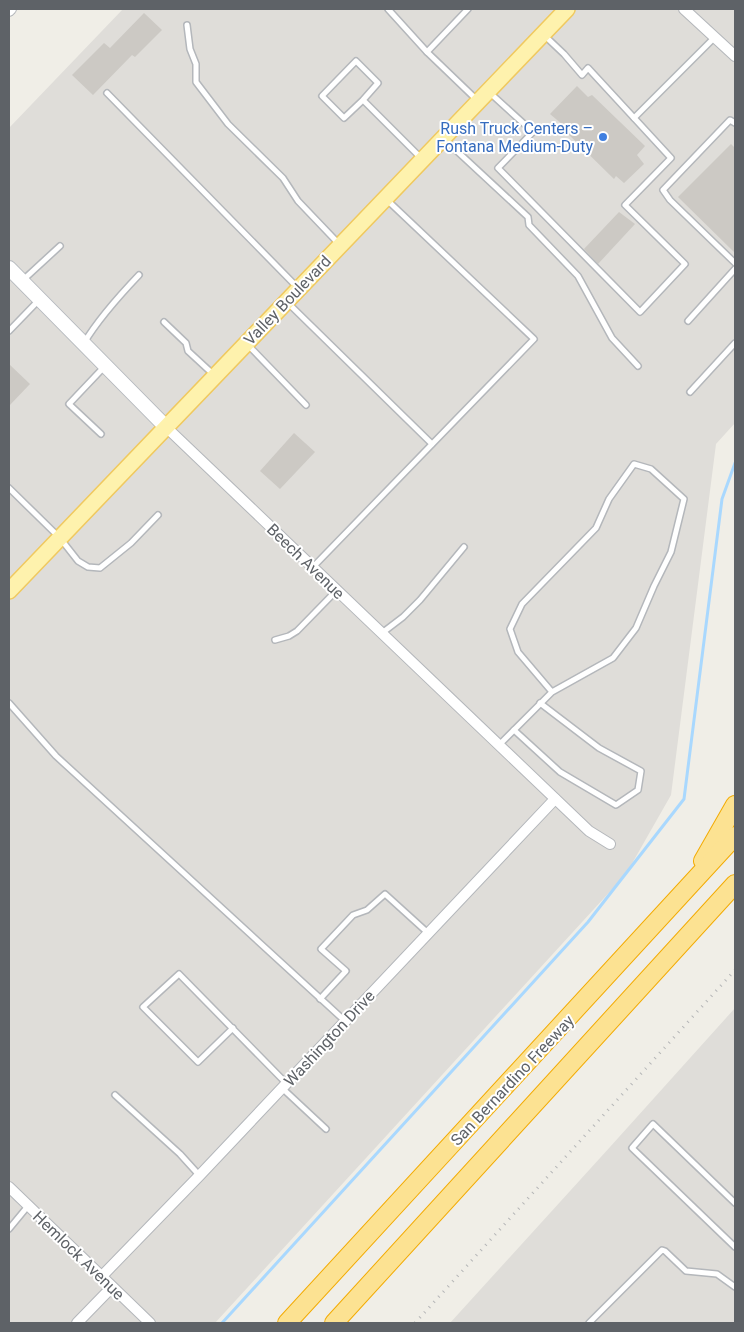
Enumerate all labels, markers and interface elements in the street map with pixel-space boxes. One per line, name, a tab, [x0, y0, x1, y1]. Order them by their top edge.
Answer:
place label: Rush Truck Centers – Fontana Medium-Duty	[436, 119, 593, 156]
marker: Rush Truck Centers – Fontana Medium-Duty	[597, 131, 609, 143]
street label: Valley Boulevard	[240, 252, 335, 349]
street label: Beech Avenue	[263, 520, 348, 603]
street label: Washington Drive	[280, 986, 379, 1090]
street label: San Bernardino Freeway	[447, 1011, 578, 1150]
street label: Hemlock Avenue	[29, 1207, 128, 1304]

